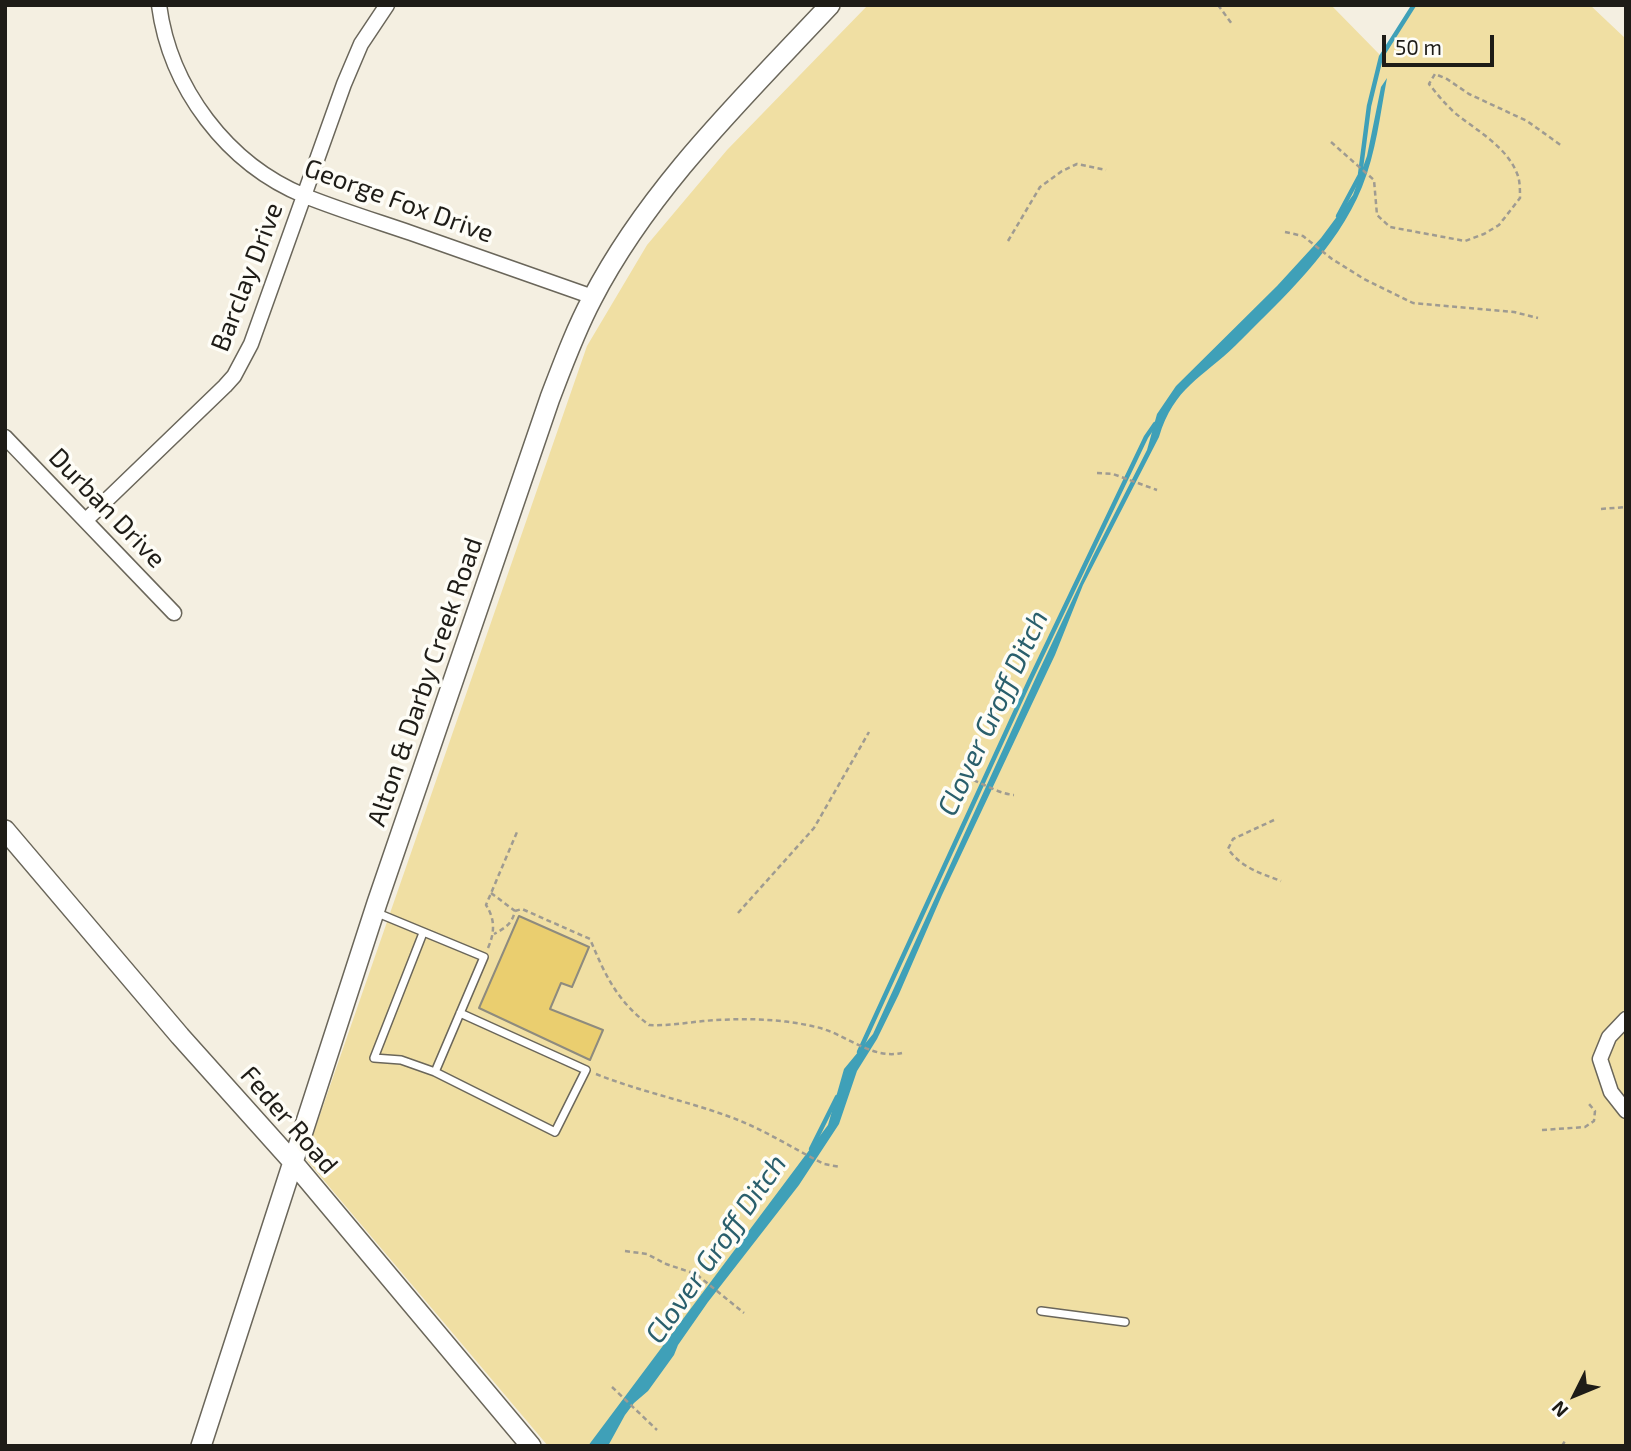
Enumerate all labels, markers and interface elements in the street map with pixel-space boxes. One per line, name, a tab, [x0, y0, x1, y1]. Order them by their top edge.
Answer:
scale bar	[1386, 21, 1498, 65]
text: 50 m	[1395, 34, 1442, 59]
street label: George Fox Drive	[300, 152, 498, 250]
street label: Barclay Drive	[204, 198, 290, 356]
street label: Durban Drive	[42, 442, 172, 574]
street label: Alton & Darby Creek Road	[361, 534, 489, 830]
water label: Clover Groff Ditch	[931, 605, 1055, 821]
street label: Feder Road	[234, 1060, 344, 1180]
water label: Clover Groff Ditch	[638, 1148, 794, 1350]
north arrow	[1540, 1360, 1610, 1430]
text: N	[1546, 1397, 1572, 1423]

